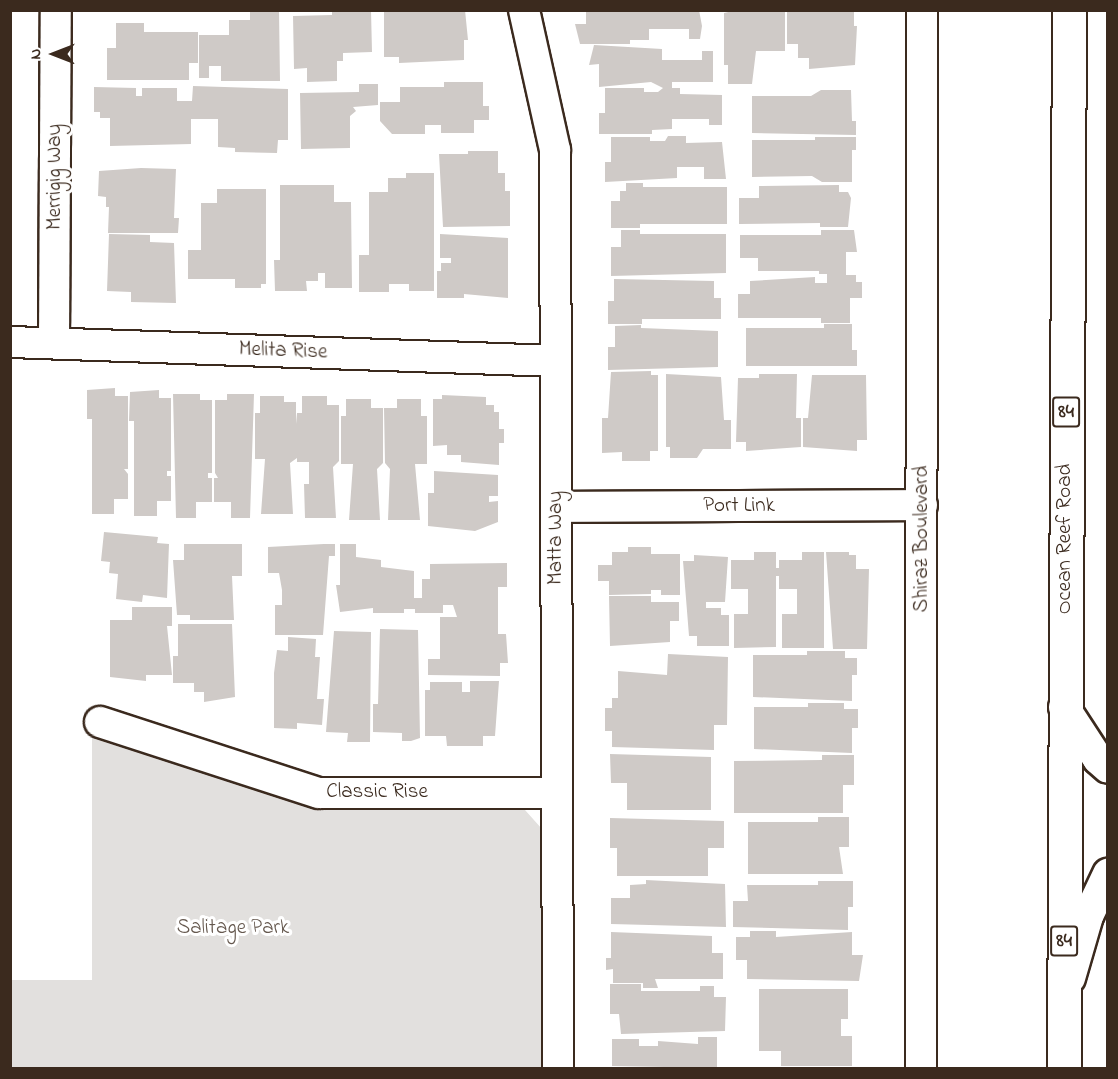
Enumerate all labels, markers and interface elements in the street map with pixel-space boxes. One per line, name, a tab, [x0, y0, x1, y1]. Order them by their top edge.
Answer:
north arrow	[24, 24, 84, 84]
text: N	[24, 49, 48, 59]
street label: Merrigig Way	[42, 124, 68, 230]
street label: Melita Rise	[238, 337, 328, 365]
road number: 84	[1051, 395, 1081, 429]
street label: Ocean Reef Road	[1052, 464, 1078, 614]
street label: Shiraz Boulevard	[909, 466, 935, 612]
street label: Matta Way	[543, 491, 569, 585]
street label: Port Link	[703, 493, 775, 519]
street label: Classic Rise	[326, 779, 428, 805]
park label: Salitage Park	[177, 915, 289, 941]
road number: 84	[1049, 924, 1079, 958]

